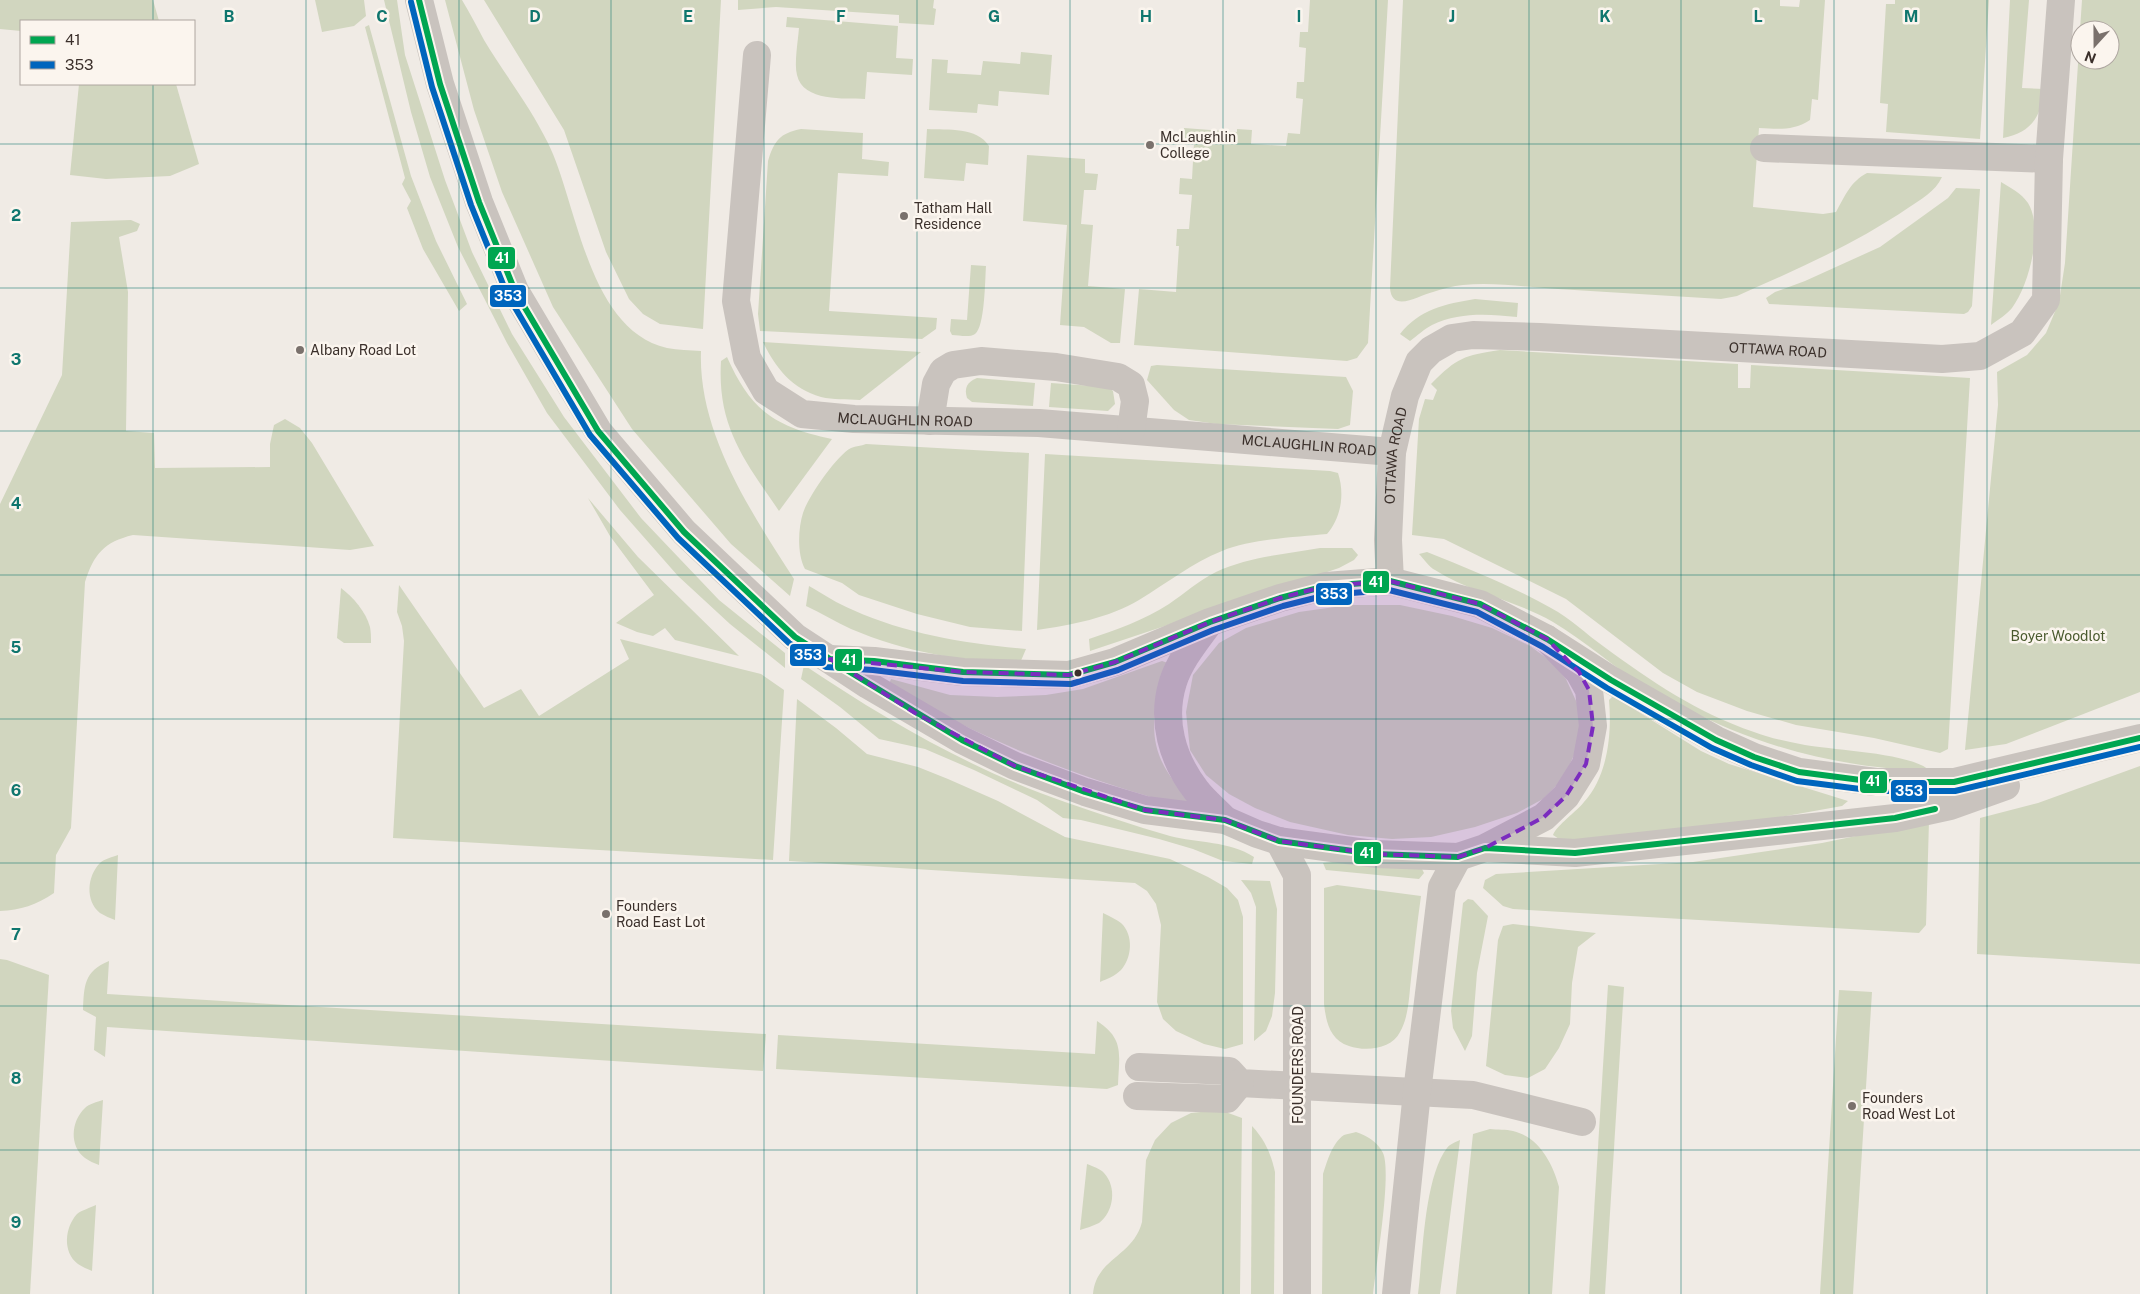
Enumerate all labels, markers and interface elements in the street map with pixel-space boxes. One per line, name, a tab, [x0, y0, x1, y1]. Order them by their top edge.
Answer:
text: B	[224, 7, 235, 26]
text: C	[376, 7, 388, 26]
text: D	[529, 7, 541, 26]
text: E	[683, 7, 693, 26]
text: F	[836, 7, 846, 26]
text: G	[988, 7, 1000, 26]
text: H	[1140, 7, 1152, 26]
text: I	[1297, 7, 1301, 26]
text: J	[1449, 7, 1455, 26]
text: K	[1599, 7, 1611, 26]
text: L	[1753, 7, 1763, 26]
text: M	[1904, 7, 1918, 26]
legend	[20, 20, 195, 85]
north arrow	[2070, 20, 2120, 70]
text: 41	[65, 31, 81, 48]
text: N	[2082, 48, 2098, 67]
text: 353	[65, 56, 94, 73]
place label: McLaughlin College	[1160, 129, 1236, 161]
marker: McLaughlin College	[1144, 139, 1156, 151]
place label: Tatham Hall Residence	[914, 200, 992, 232]
text: 2	[11, 206, 21, 225]
marker: Tatham Hall Residence	[898, 210, 910, 222]
line badge: 41	[487, 246, 516, 270]
text: 41	[494, 250, 510, 266]
line badge: 353	[489, 284, 527, 308]
text: 353	[494, 288, 522, 304]
street label: OTTAWA ROAD	[1728, 339, 1827, 361]
place label: Albany Road Lot	[310, 342, 416, 358]
marker: Albany Road Lot	[294, 344, 306, 356]
text: 3	[11, 350, 21, 369]
street label: OTTAWA ROAD	[1382, 405, 1410, 505]
street label: MCLAUGHLIN ROAD	[837, 409, 973, 430]
street label: MCLAUGHLIN ROAD	[1241, 432, 1377, 459]
text: 4	[11, 494, 22, 513]
line badge: 41	[1362, 570, 1390, 594]
text: 41	[1368, 574, 1384, 590]
line badge: 353	[1315, 582, 1353, 606]
text: 353	[1320, 586, 1348, 602]
park label: Boyer Woodlot	[2010, 628, 2106, 644]
text: 5	[11, 638, 22, 657]
line badge: 353	[789, 643, 827, 667]
text: 353	[794, 647, 822, 663]
line badge: 41	[834, 648, 863, 672]
text: 41	[841, 652, 857, 668]
unlabelled marker	[1073, 668, 1083, 678]
line badge: 41	[1859, 770, 1888, 794]
text: 41	[1865, 773, 1881, 789]
line badge: 353	[1890, 779, 1928, 803]
text: 6	[11, 781, 21, 800]
text: 353	[1895, 783, 1923, 799]
line badge: 41	[1353, 841, 1382, 865]
text: 41	[1359, 845, 1375, 861]
place label: Founders Road East Lot	[616, 898, 705, 930]
marker: Founders Road East Lot	[600, 908, 612, 920]
text: 7	[11, 925, 21, 944]
street label: FOUNDERS ROAD	[1290, 1006, 1306, 1124]
text: 8	[11, 1069, 22, 1088]
place label: Founders Road West Lot	[1862, 1090, 1955, 1122]
marker: Founders Road West Lot	[1846, 1100, 1858, 1112]
text: 9	[11, 1213, 21, 1232]

